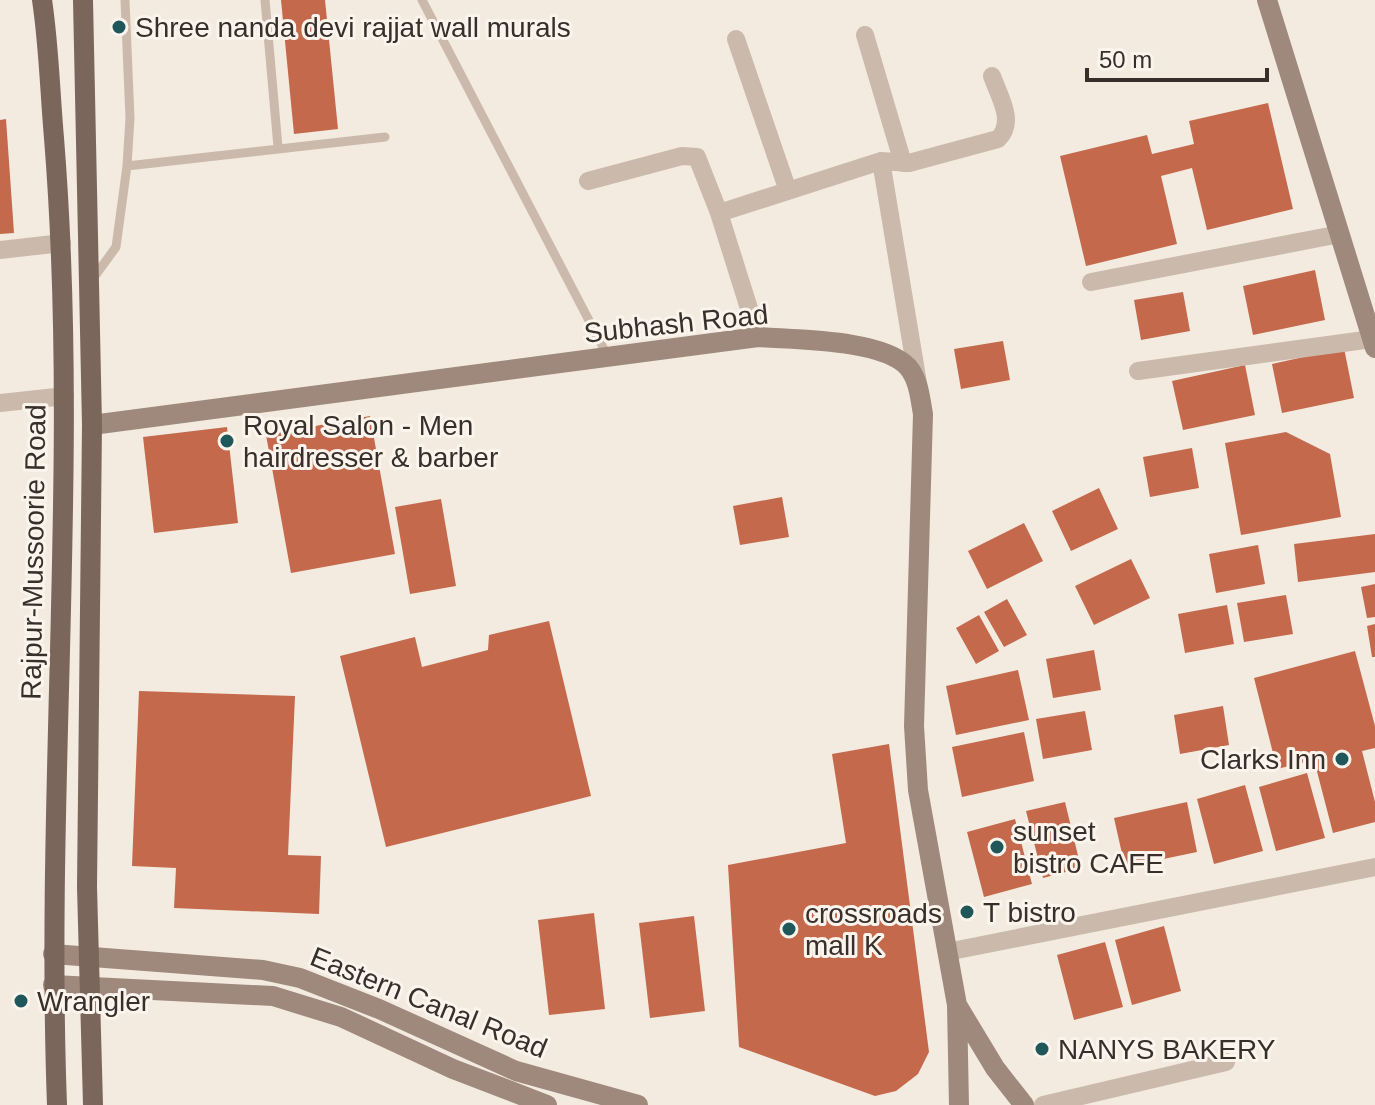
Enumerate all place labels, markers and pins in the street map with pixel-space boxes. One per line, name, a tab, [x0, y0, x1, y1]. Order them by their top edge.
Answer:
place label: Shree nanda devi rajjat wall murals	[135, 12, 571, 43]
marker: Shree nanda devi rajjat wall murals	[110, 18, 128, 36]
place label: Royal Salon - Men hairdresser & barber	[243, 410, 498, 473]
marker: Royal Salon - Men hairdresser & barber	[218, 432, 236, 450]
place label: Clarks Inn	[1200, 744, 1326, 775]
marker: Clarks Inn	[1333, 750, 1351, 768]
place label: sunset bistro CAFE	[1013, 816, 1164, 879]
marker: sunset bistro CAFE	[988, 838, 1006, 856]
place label: T bistro	[983, 897, 1076, 928]
place label: crossroads mall K	[805, 898, 942, 961]
marker: T bistro	[958, 903, 976, 921]
marker: crossroads mall K	[780, 920, 798, 938]
place label: Wrangler	[37, 986, 150, 1017]
marker: Wrangler	[12, 992, 30, 1010]
place label: NANYS BAKERY	[1058, 1034, 1276, 1065]
marker: NANYS BAKERY	[1033, 1040, 1051, 1058]

